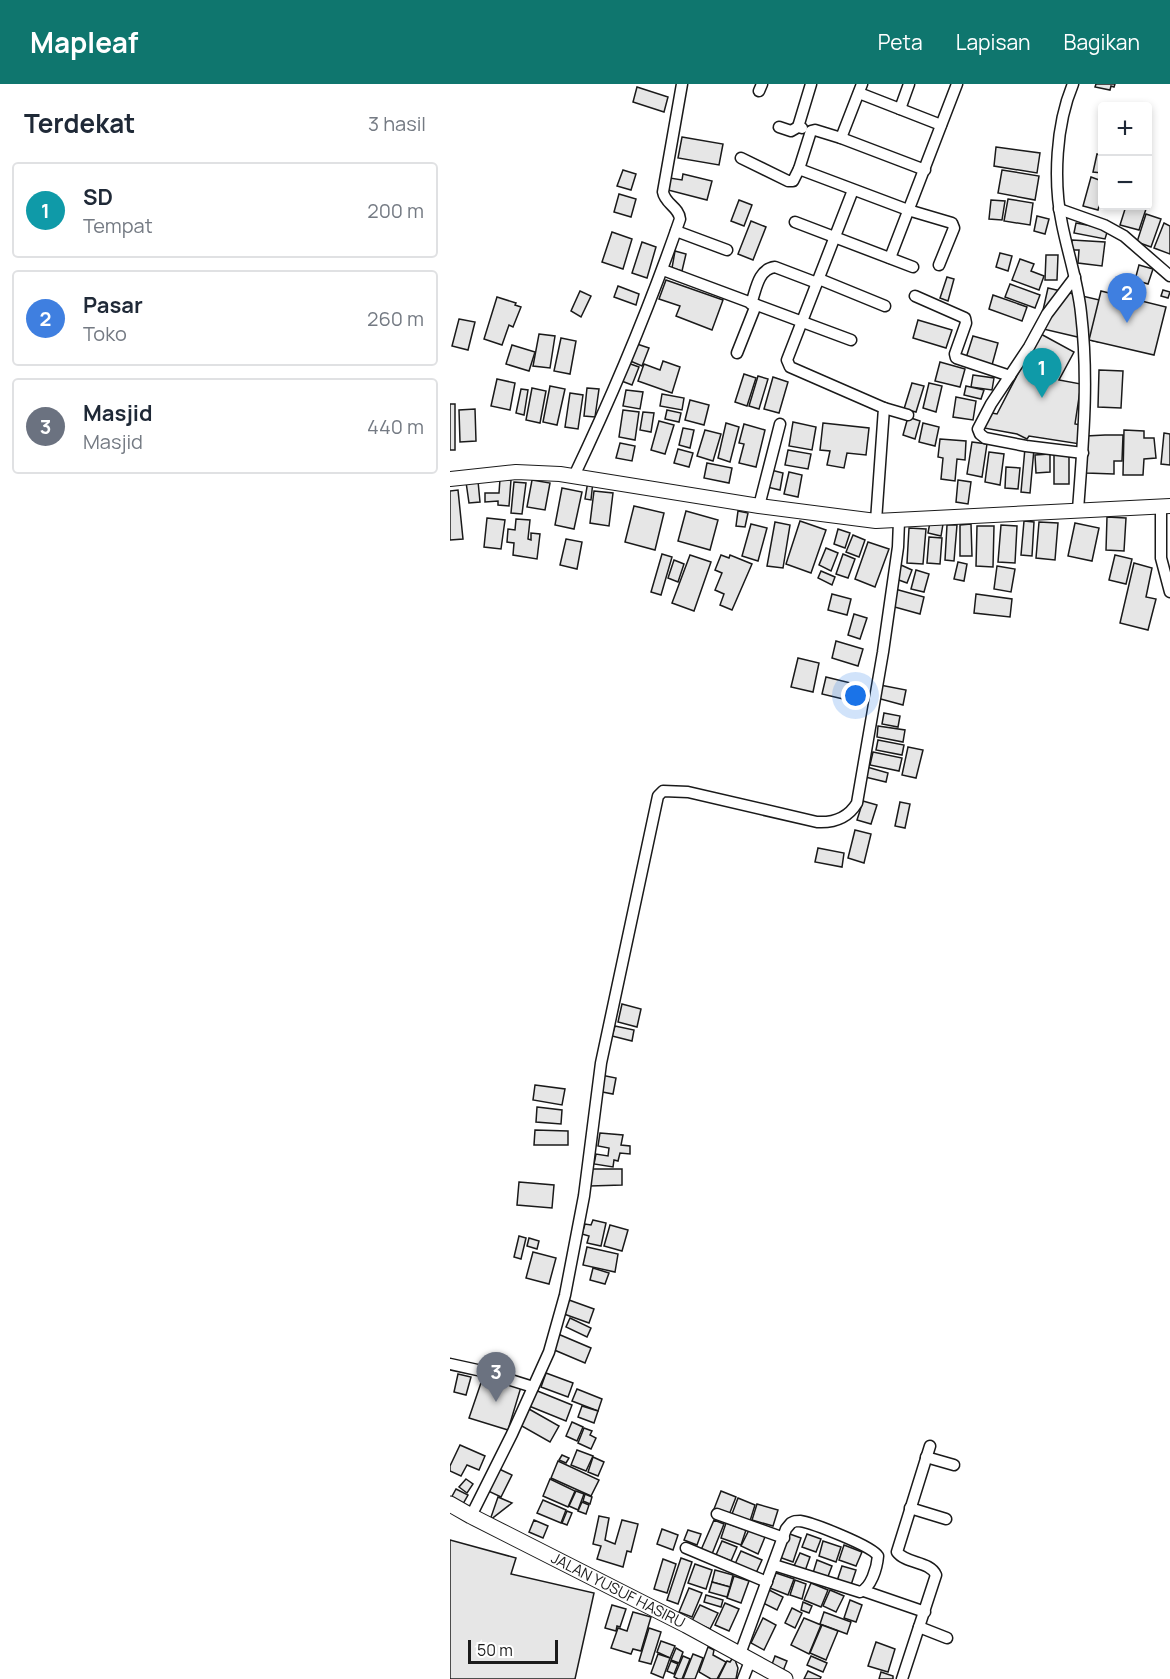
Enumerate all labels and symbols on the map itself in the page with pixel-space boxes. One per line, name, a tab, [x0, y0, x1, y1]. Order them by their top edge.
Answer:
pin: 2	[1108, 274, 1146, 323]
pin: 1	[1022, 348, 1062, 398]
your location	[841, 681, 870, 710]
pin: 3	[476, 1352, 516, 1402]
street label: JALAN YUSUF HASIRU	[548, 1547, 689, 1633]
scale bar	[468, 1637, 558, 1664]

